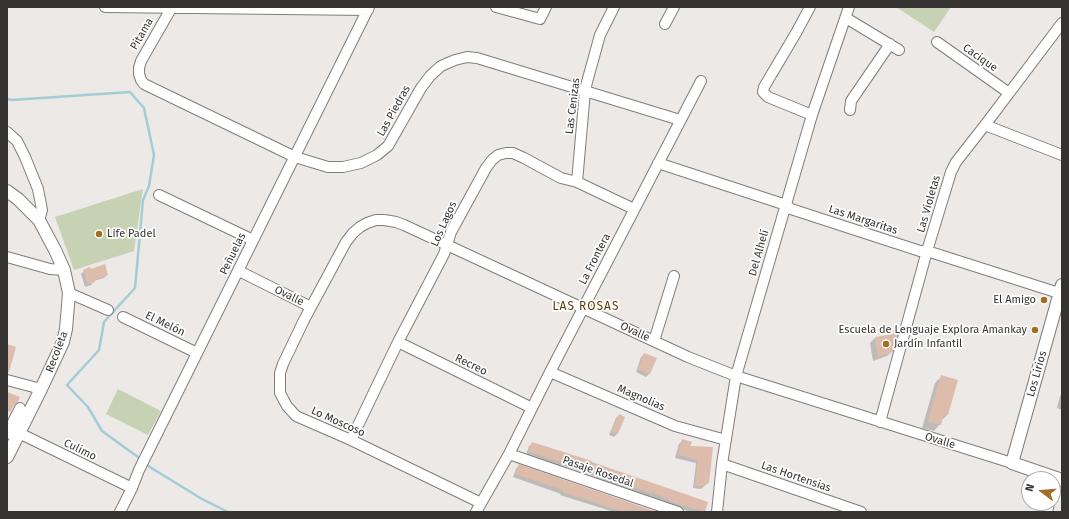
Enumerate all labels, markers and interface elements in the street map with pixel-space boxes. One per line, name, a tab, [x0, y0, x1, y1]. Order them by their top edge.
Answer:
street label: Pitama	[128, 16, 156, 52]
street label: Cacique	[960, 41, 1000, 75]
street label: Las Cenizas	[563, 77, 583, 135]
street label: Las Piedras	[375, 83, 413, 139]
street label: Las Violetas	[915, 174, 943, 234]
street label: Los Lagos	[428, 199, 460, 249]
street label: Las Margaritas	[827, 203, 899, 237]
place label: Life Padel	[107, 227, 156, 241]
street label: Del Alhelí	[746, 228, 772, 278]
marker: Life Padel	[94, 229, 104, 239]
street label: Peñuelas	[217, 231, 249, 277]
street label: La Frontera	[576, 231, 614, 287]
street label: Ovalle	[272, 283, 306, 309]
place label: El Amigo	[993, 293, 1036, 307]
marker: El Amigo	[1039, 295, 1049, 305]
district label: LAS ROSAS	[553, 300, 619, 314]
street label: El Melón	[143, 309, 187, 339]
street label: Ovalle	[618, 319, 652, 345]
place label: Escuela de Lenguaje Explora Amankay	[838, 323, 1027, 337]
marker: Escuela de Lenguaje Explora Amankay	[1030, 325, 1040, 335]
street label: Recoleta	[43, 330, 71, 374]
place label: Jardín Infantil	[894, 337, 962, 351]
marker: Jardín Infantil	[881, 339, 891, 349]
street label: Los Lirios	[1024, 350, 1050, 398]
street label: Recreo	[453, 352, 489, 378]
street label: Magnolias	[615, 382, 667, 414]
street label: Lo Moscoso	[309, 404, 367, 440]
street label: Ovalle	[923, 430, 957, 452]
street label: Culimo	[62, 436, 98, 464]
street label: Pasaje Rosedal	[561, 454, 635, 490]
street label: Las Hortensias	[759, 459, 833, 495]
north arrow	[1021, 471, 1061, 511]
text: N	[1023, 483, 1037, 493]

